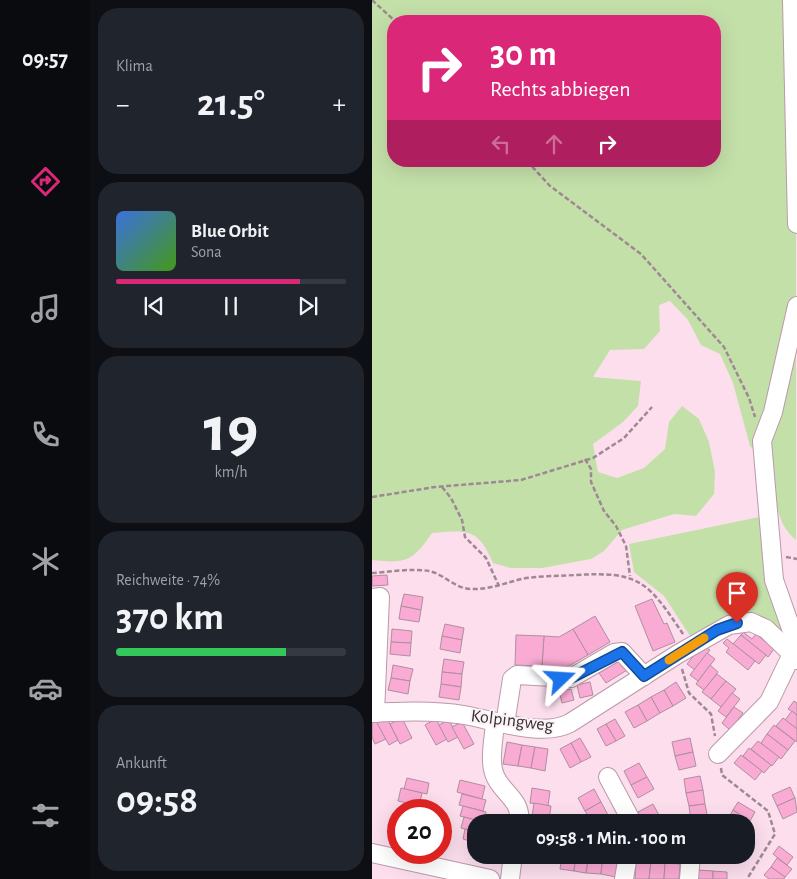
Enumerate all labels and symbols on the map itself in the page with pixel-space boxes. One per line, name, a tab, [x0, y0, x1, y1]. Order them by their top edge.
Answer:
pin	[716, 572, 758, 623]
position arrow	[534, 652, 586, 704]
street label: Kolpingweg	[470, 707, 555, 735]
speed limit sign: 20	[387, 799, 452, 864]

